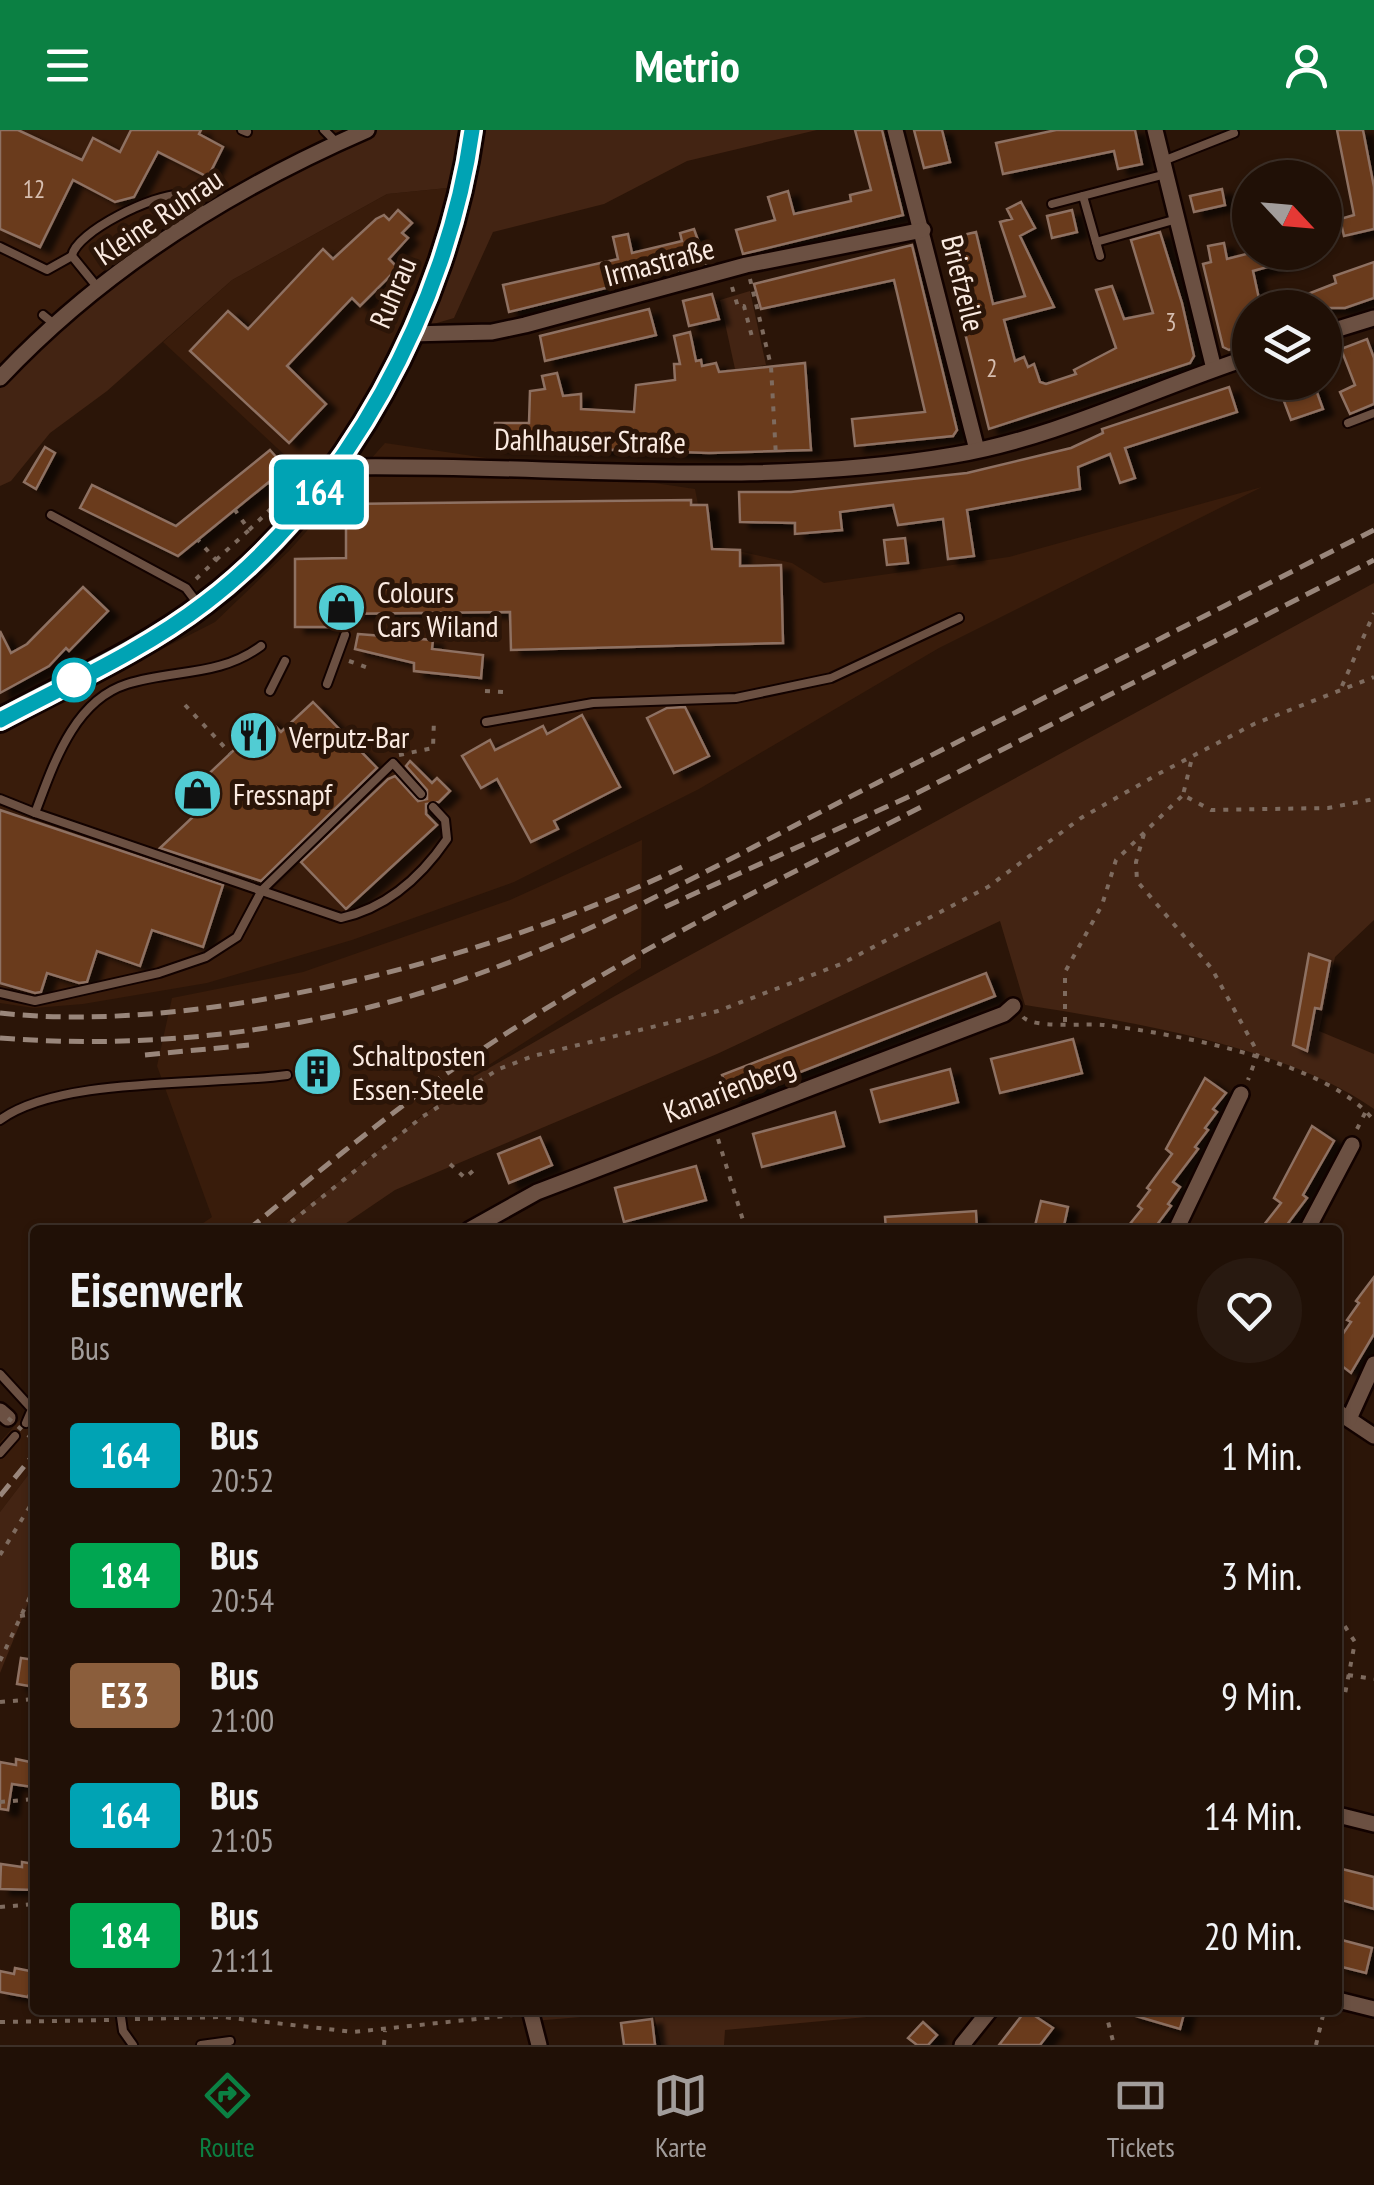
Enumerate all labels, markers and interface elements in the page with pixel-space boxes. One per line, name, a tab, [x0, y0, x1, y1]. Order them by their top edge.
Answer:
text: Metrio	[634, 36, 740, 94]
icon: menu	[40, 38, 95, 93]
icon: person	[1279, 38, 1334, 93]
street label: Kleine Ruhrau	[86, 159, 230, 273]
north arrow	[1232, 160, 1342, 270]
map controls	[1232, 160, 1342, 400]
house number: 12	[23, 173, 45, 205]
street label: Irmastraße	[600, 228, 718, 294]
street label: Briefzeile	[933, 231, 995, 335]
street label: Ruhrau	[360, 250, 424, 334]
button: layers	[1232, 290, 1342, 400]
house number: 3	[1165, 306, 1177, 338]
house number: 2	[986, 352, 998, 384]
street label: Dahlhauser Straße	[494, 419, 686, 461]
line badge: 164	[262, 460, 376, 524]
text: 164	[294, 469, 344, 515]
place label: Colours Cars Wiland	[377, 572, 498, 645]
shop icon: Colours Cars Wiland	[316, 582, 368, 634]
unlabelled marker	[53, 659, 95, 701]
restaurant icon: Verputz-Bar	[228, 710, 280, 762]
place label: Verputz-Bar	[288, 717, 410, 756]
shop icon: Fressnapf	[172, 767, 224, 819]
place label: Fressnapf	[233, 774, 333, 813]
place label: Schaltposten Essen-Steele	[352, 1035, 486, 1108]
building icon: Schaltposten Essen-Steele	[291, 1045, 343, 1097]
street label: Kanarienberg	[657, 1045, 801, 1131]
text: Eisenwerk	[70, 1258, 243, 1320]
button: heart	[1197, 1258, 1302, 1363]
text: Bus	[70, 1327, 110, 1369]
text: Bus	[210, 1410, 259, 1459]
text: 1 Min.	[1221, 1431, 1302, 1480]
text: 164	[100, 1432, 150, 1478]
text: 20:52	[210, 1459, 274, 1501]
text: Bus	[210, 1530, 259, 1579]
text: 3 Min.	[1221, 1551, 1302, 1600]
text: 184	[100, 1552, 150, 1598]
text: 20:54	[210, 1579, 274, 1621]
text: Bus	[210, 1650, 259, 1699]
text: 9 Min.	[1221, 1671, 1302, 1720]
text: E33	[101, 1672, 149, 1718]
text: 21:00	[210, 1699, 274, 1741]
text: Bus	[210, 1770, 259, 1819]
text: 14 Min.	[1204, 1791, 1302, 1840]
text: 164	[100, 1792, 150, 1838]
text: 21:05	[210, 1819, 274, 1861]
text: Bus	[210, 1890, 259, 1939]
text: 20 Min.	[1204, 1911, 1302, 1960]
text: 184	[100, 1912, 150, 1958]
text: 21:11	[210, 1939, 274, 1981]
tab: Route	[199, 2068, 255, 2165]
tab: Karte	[653, 2068, 708, 2165]
tab: Tickets	[1107, 2068, 1175, 2165]

